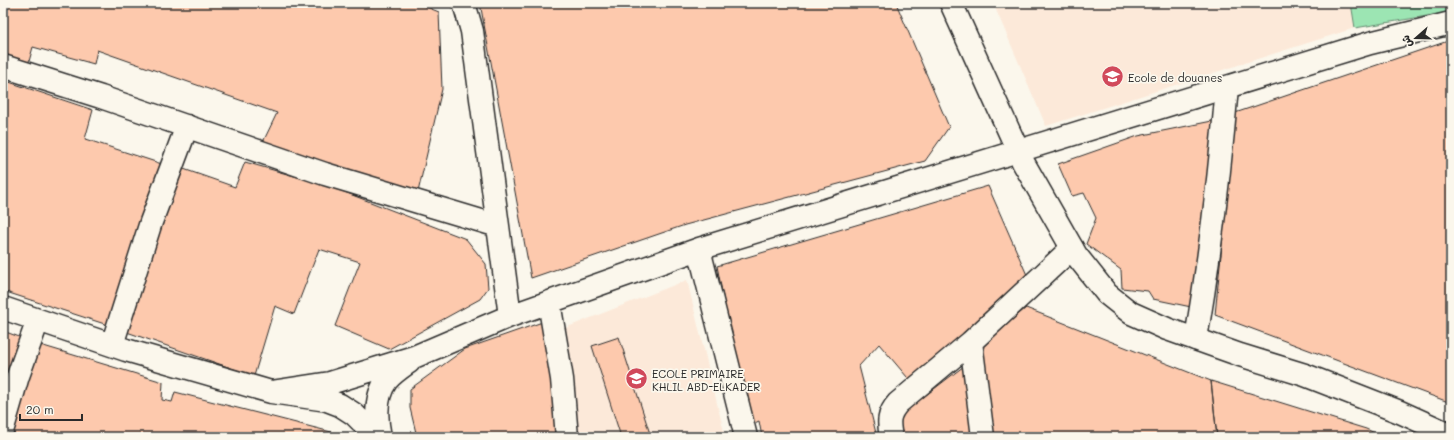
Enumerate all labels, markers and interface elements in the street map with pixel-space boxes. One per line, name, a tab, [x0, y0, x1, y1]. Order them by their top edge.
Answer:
north arrow	[1396, 18, 1436, 58]
text: ش	[1397, 33, 1415, 50]
school or university icon: Ecole de douanes	[1100, 64, 1126, 90]
place label: Ecole de douanes	[1128, 70, 1222, 85]
school or university icon: ECOLE PRIMAIRE KHLIL ABD-ELKADER	[624, 366, 650, 392]
place label: ECOLE PRIMAIRE KHLIL ABD-ELKADER	[652, 366, 760, 394]
scale bar	[20, 396, 82, 422]
text: 20 m	[26, 401, 54, 417]

